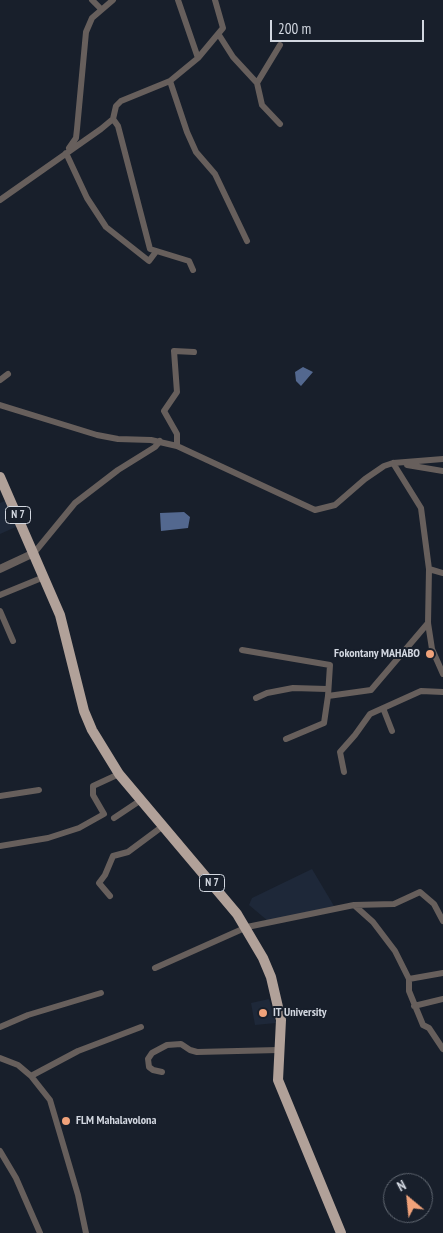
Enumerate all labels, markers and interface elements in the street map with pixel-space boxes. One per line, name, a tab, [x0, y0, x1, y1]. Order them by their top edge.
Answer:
scale bar	[273, 10, 427, 42]
text: 200 m	[278, 19, 311, 38]
road number: N 7	[6, 506, 30, 524]
place label: Fokontany MAHABO	[334, 647, 420, 661]
marker: Fokontany MAHABO	[424, 648, 436, 660]
road number: N 7	[200, 874, 224, 891]
place label: IT University	[273, 1006, 327, 1020]
marker: IT University	[257, 1007, 269, 1019]
place label: FLM Mahalavolona	[76, 1114, 156, 1128]
marker: FLM Mahalavolona	[60, 1115, 72, 1127]
north arrow	[383, 1173, 433, 1223]
text: N	[394, 1176, 409, 1195]

